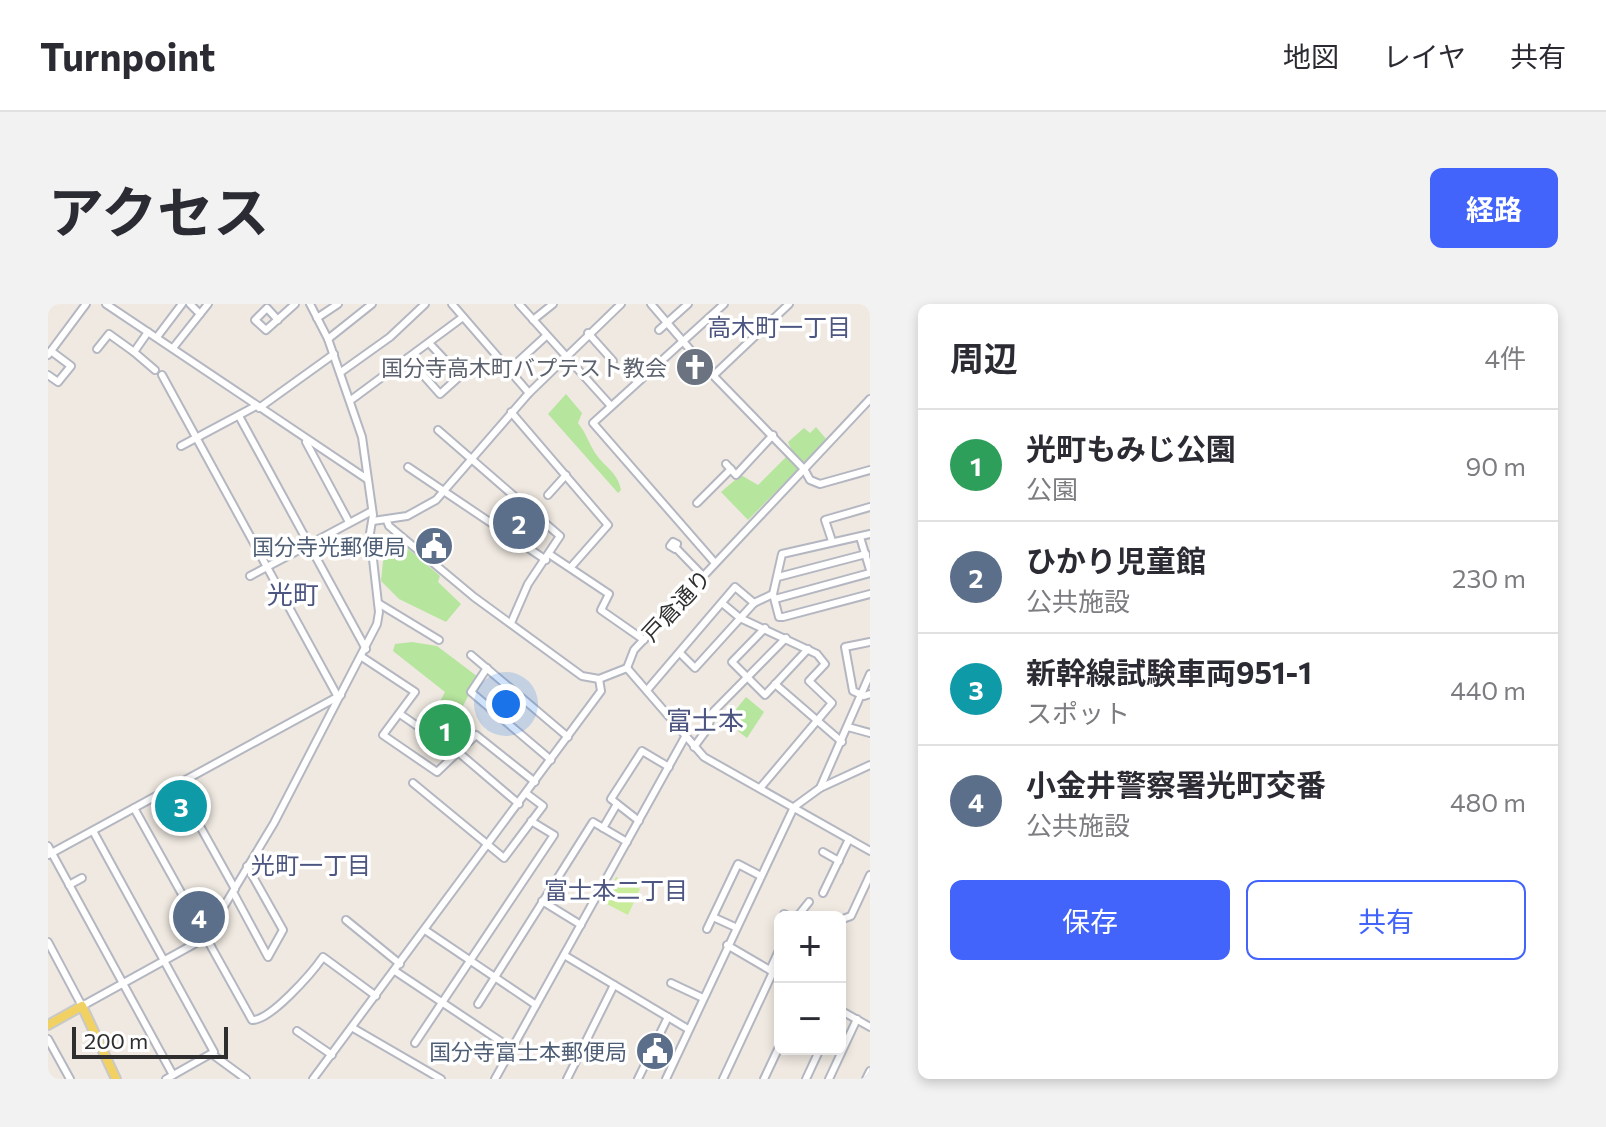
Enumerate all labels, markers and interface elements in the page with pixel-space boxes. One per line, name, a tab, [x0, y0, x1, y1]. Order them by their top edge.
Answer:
text: Turnpoint	[40, 32, 215, 79]
text: 地図	[1283, 39, 1339, 73]
text: レイヤ	[1383, 39, 1466, 73]
text: 共有	[1510, 39, 1566, 73]
button: 経路	[1430, 168, 1558, 248]
text: アクセス	[48, 176, 269, 245]
district label: 高木町一丁目	[707, 312, 851, 341]
text: 周辺	[950, 336, 1018, 378]
text: 4件	[1484, 342, 1526, 373]
church icon: 国分寺高木町バプテスト教会	[674, 346, 716, 388]
place label: 国分寺高木町バプテスト教会	[381, 354, 667, 381]
text: 光町もみじ公園	[1026, 429, 1236, 466]
text: 1	[970, 450, 982, 481]
text: 90 m	[1466, 450, 1526, 481]
text: 公園	[1026, 473, 1078, 504]
pin: 2	[493, 493, 545, 553]
public building icon: 国分寺光郵便局	[413, 525, 455, 567]
place label: 国分寺光郵便局	[252, 533, 406, 560]
text: ひかり児童館	[1026, 541, 1206, 578]
text: 2	[969, 562, 983, 593]
text: 230 m	[1452, 562, 1526, 593]
street label: 戸倉通り	[636, 564, 716, 646]
district label: 光町	[267, 578, 319, 609]
text: 公共施設	[1026, 585, 1130, 616]
text: 新幹線試験車両951-1	[1026, 653, 1312, 690]
text: 3	[968, 674, 984, 705]
text: 440 m	[1450, 674, 1526, 705]
your location	[486, 684, 526, 724]
text: スポット	[1026, 697, 1130, 728]
pin: 1	[419, 700, 471, 760]
district label: 富士本	[666, 704, 744, 735]
text: 小金井警察署光町交番	[1026, 765, 1326, 802]
pin: 3	[155, 776, 207, 836]
text: 4	[968, 786, 984, 817]
text: 480 m	[1450, 786, 1526, 817]
text: 公共施設	[1026, 809, 1130, 840]
district label: 光町一丁目	[251, 850, 371, 879]
district label: 富士本二丁目	[544, 875, 688, 904]
button: 保存	[950, 880, 1230, 960]
button: 共有	[1246, 880, 1526, 960]
pin: 4	[173, 887, 225, 947]
map controls	[774, 911, 846, 1055]
button: +	[774, 911, 846, 983]
button: −	[774, 983, 846, 1055]
scale bar	[72, 1023, 228, 1059]
text: 200 m	[84, 1027, 148, 1054]
public building icon: 国分寺富士本郵便局	[634, 1030, 676, 1072]
place label: 国分寺富士本郵便局	[429, 1038, 627, 1065]

